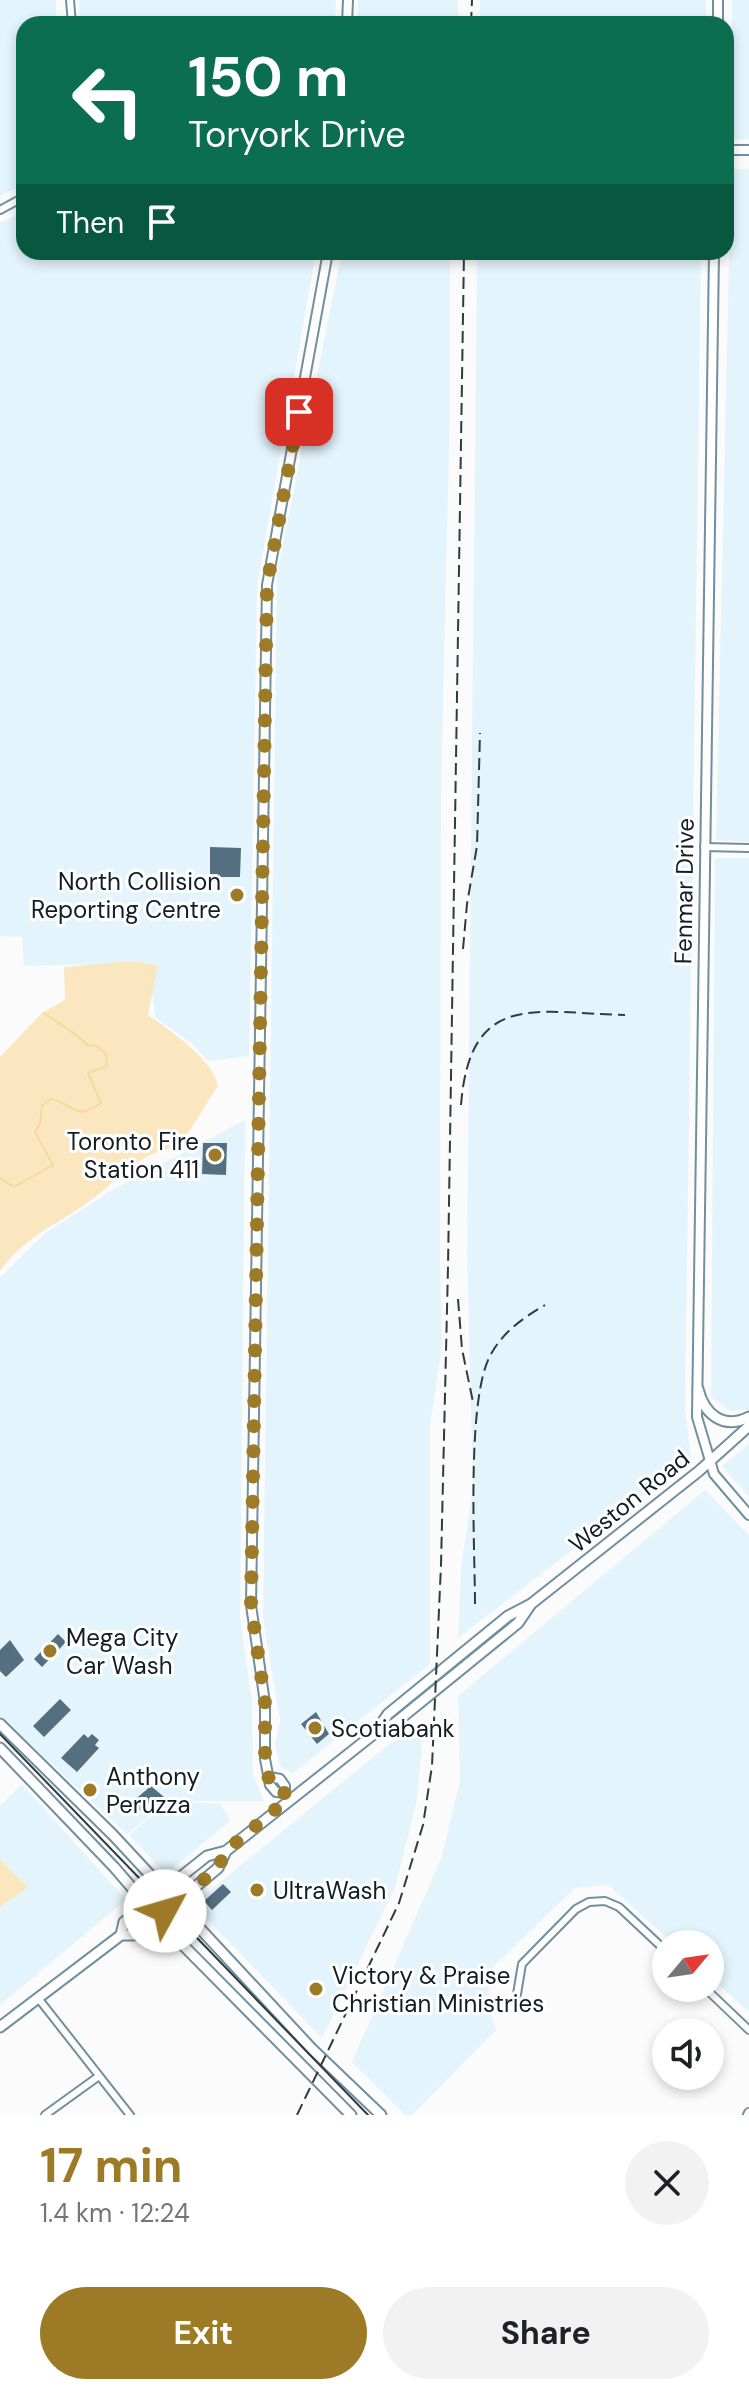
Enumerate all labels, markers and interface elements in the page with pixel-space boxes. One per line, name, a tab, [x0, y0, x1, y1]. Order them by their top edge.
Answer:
text: 150 m	[188, 40, 349, 113]
icon: left	[56, 48, 160, 152]
text: Toryork Drive	[188, 111, 406, 158]
icon: arrive	[140, 200, 184, 244]
text: Then	[56, 203, 124, 242]
pin	[265, 378, 333, 446]
icon: arrive	[277, 390, 321, 434]
street label: Fenmar Drive	[667, 818, 701, 964]
place label: North Collision Reporting Centre	[31, 866, 221, 925]
marker: North Collision Reporting Centre	[228, 886, 246, 904]
place label: Toronto Fire Station 411	[67, 1126, 199, 1185]
marker: Toronto Fire Station 411	[206, 1146, 224, 1164]
street label: Weston Road	[562, 1443, 696, 1559]
place label: Mega City Car Wash	[66, 1622, 178, 1681]
marker: Mega City Car Wash	[41, 1642, 59, 1660]
place label: Scotiabank	[331, 1713, 455, 1744]
marker: Scotiabank	[306, 1719, 324, 1737]
place label: Anthony Peruzza	[106, 1761, 200, 1820]
marker: Anthony Peruzza	[81, 1781, 99, 1799]
position arrow	[123, 1869, 207, 1953]
place label: UltraWash	[273, 1875, 386, 1906]
marker: UltraWash	[248, 1881, 266, 1899]
north arrow	[652, 1930, 724, 2002]
map controls	[652, 1930, 724, 2090]
place label: Victory & Praise Christian Ministries	[332, 1960, 544, 2019]
marker: Victory & Praise Christian Ministries	[307, 1980, 325, 1998]
button: sound	[652, 2018, 724, 2090]
text: 17 min	[40, 2134, 182, 2197]
button: close	[625, 2141, 709, 2225]
text: 1.4 km · 12:24	[40, 2196, 190, 2230]
button: Exit	[40, 2287, 367, 2379]
button: Share	[383, 2287, 709, 2379]

